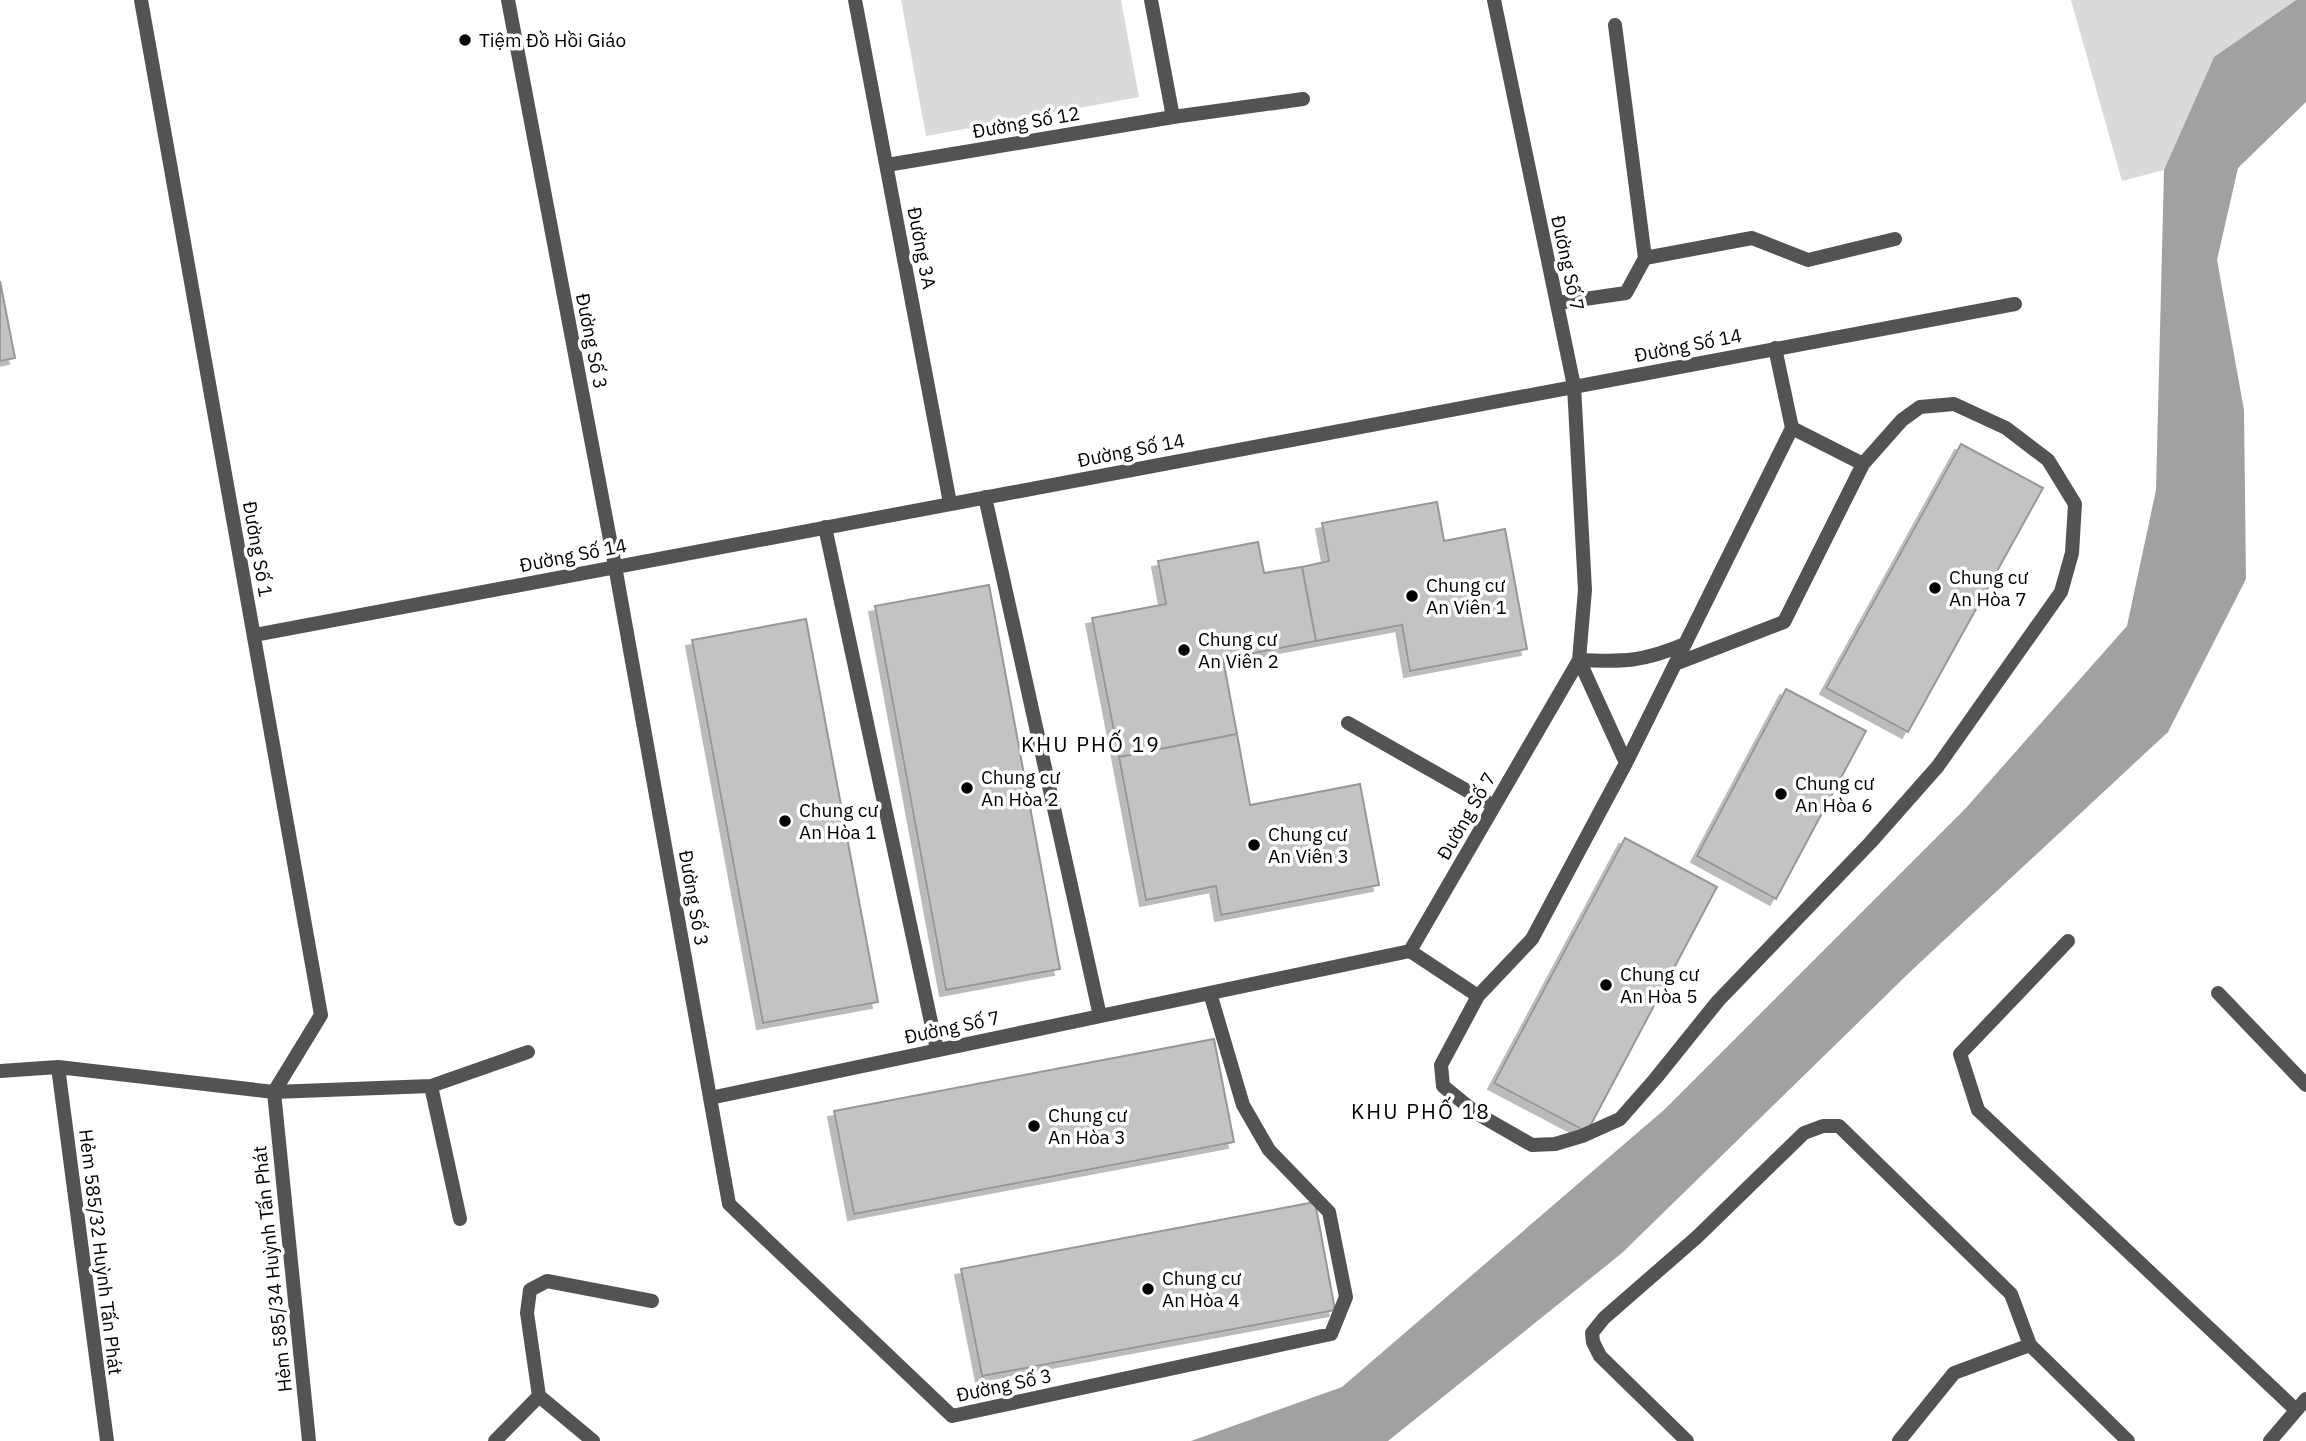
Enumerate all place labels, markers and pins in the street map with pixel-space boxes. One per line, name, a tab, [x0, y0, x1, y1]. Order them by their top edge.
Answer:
place label: Tiệm Đồ Hồi Giáo	[479, 28, 626, 52]
marker: Tiệm Đồ Hồi Giáo	[457, 32, 473, 48]
place label: Chung cư An Hòa 7	[1949, 565, 2028, 611]
place label: Chung cư An Viên 1	[1426, 573, 1507, 619]
marker: Chung cư An Hòa 7	[1927, 580, 1943, 596]
marker: Chung cư An Viên 1	[1404, 588, 1420, 604]
place label: Chung cư An Viên 2	[1198, 627, 1279, 673]
marker: Chung cư An Viên 2	[1176, 642, 1192, 658]
place label: Chung cư An Hòa 2	[981, 765, 1060, 811]
place label: Chung cư An Hòa 6	[1795, 771, 1874, 817]
marker: Chung cư An Hòa 2	[959, 780, 975, 796]
marker: Chung cư An Hòa 6	[1773, 786, 1789, 802]
place label: Chung cư An Hòa 1	[799, 798, 878, 844]
marker: Chung cư An Hòa 1	[777, 813, 793, 829]
place label: Chung cư An Viên 3	[1268, 822, 1349, 868]
marker: Chung cư An Viên 3	[1246, 837, 1262, 853]
place label: Chung cư An Hòa 5	[1620, 962, 1699, 1008]
marker: Chung cư An Hòa 5	[1598, 977, 1614, 993]
place label: Chung cư An Hòa 3	[1048, 1103, 1127, 1149]
marker: Chung cư An Hòa 3	[1026, 1118, 1042, 1134]
place label: Chung cư An Hòa 4	[1162, 1266, 1241, 1312]
marker: Chung cư An Hòa 4	[1140, 1281, 1156, 1297]

